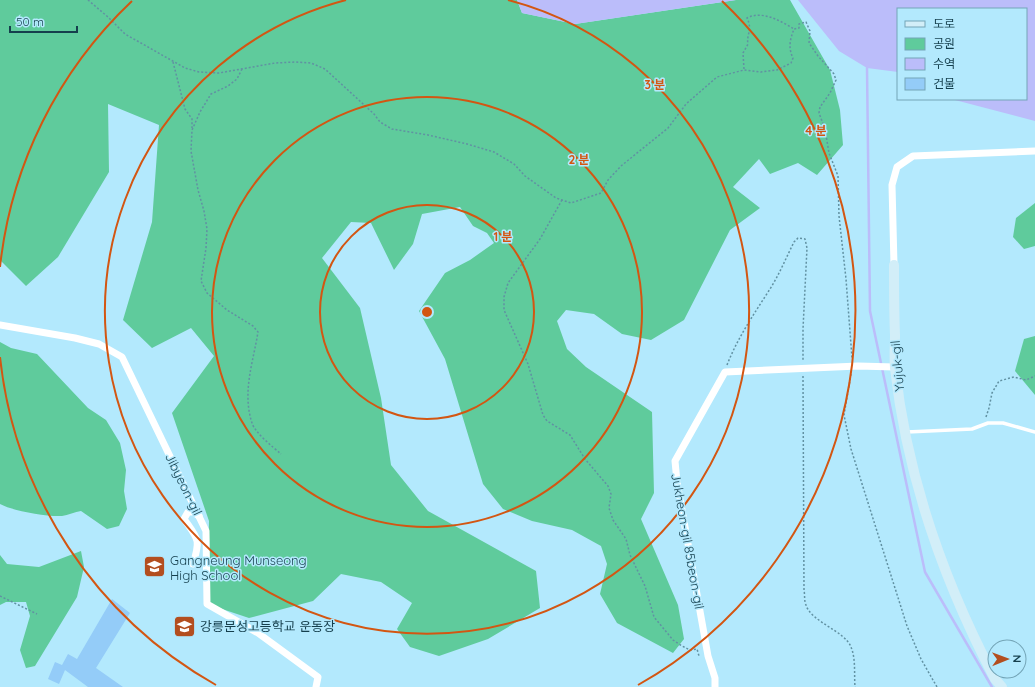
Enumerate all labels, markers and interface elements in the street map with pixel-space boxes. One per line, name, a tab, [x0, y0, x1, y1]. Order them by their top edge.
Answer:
scale bar	[10, 8, 77, 34]
legend	[897, 8, 1027, 100]
text: 50 m	[16, 14, 44, 29]
text: 도로	[933, 16, 955, 31]
text: 공원	[933, 36, 955, 51]
text: 수역	[933, 56, 955, 71]
text: 건물	[933, 76, 955, 91]
text: 3 분	[645, 77, 665, 92]
text: 4 분	[805, 123, 827, 138]
text: 2 분	[568, 152, 590, 167]
text: 1 분	[493, 229, 513, 244]
centre of rings	[420, 305, 434, 319]
street label: Yujuk-gil	[887, 340, 907, 392]
street label: Jibyeon-gil	[162, 450, 206, 518]
street label: Jukheon-gil 85beon-gil	[668, 472, 708, 610]
place label: Gangneung Munseong High School	[170, 552, 307, 583]
school or university icon: Gangneung Munseong High School	[142, 554, 168, 580]
school or university icon: 강릉문성고등학교 운동장	[171, 613, 197, 639]
place label: 강릉문성고등학교 운동장	[200, 618, 335, 634]
north arrow	[987, 639, 1027, 679]
text: N	[1010, 655, 1024, 663]

